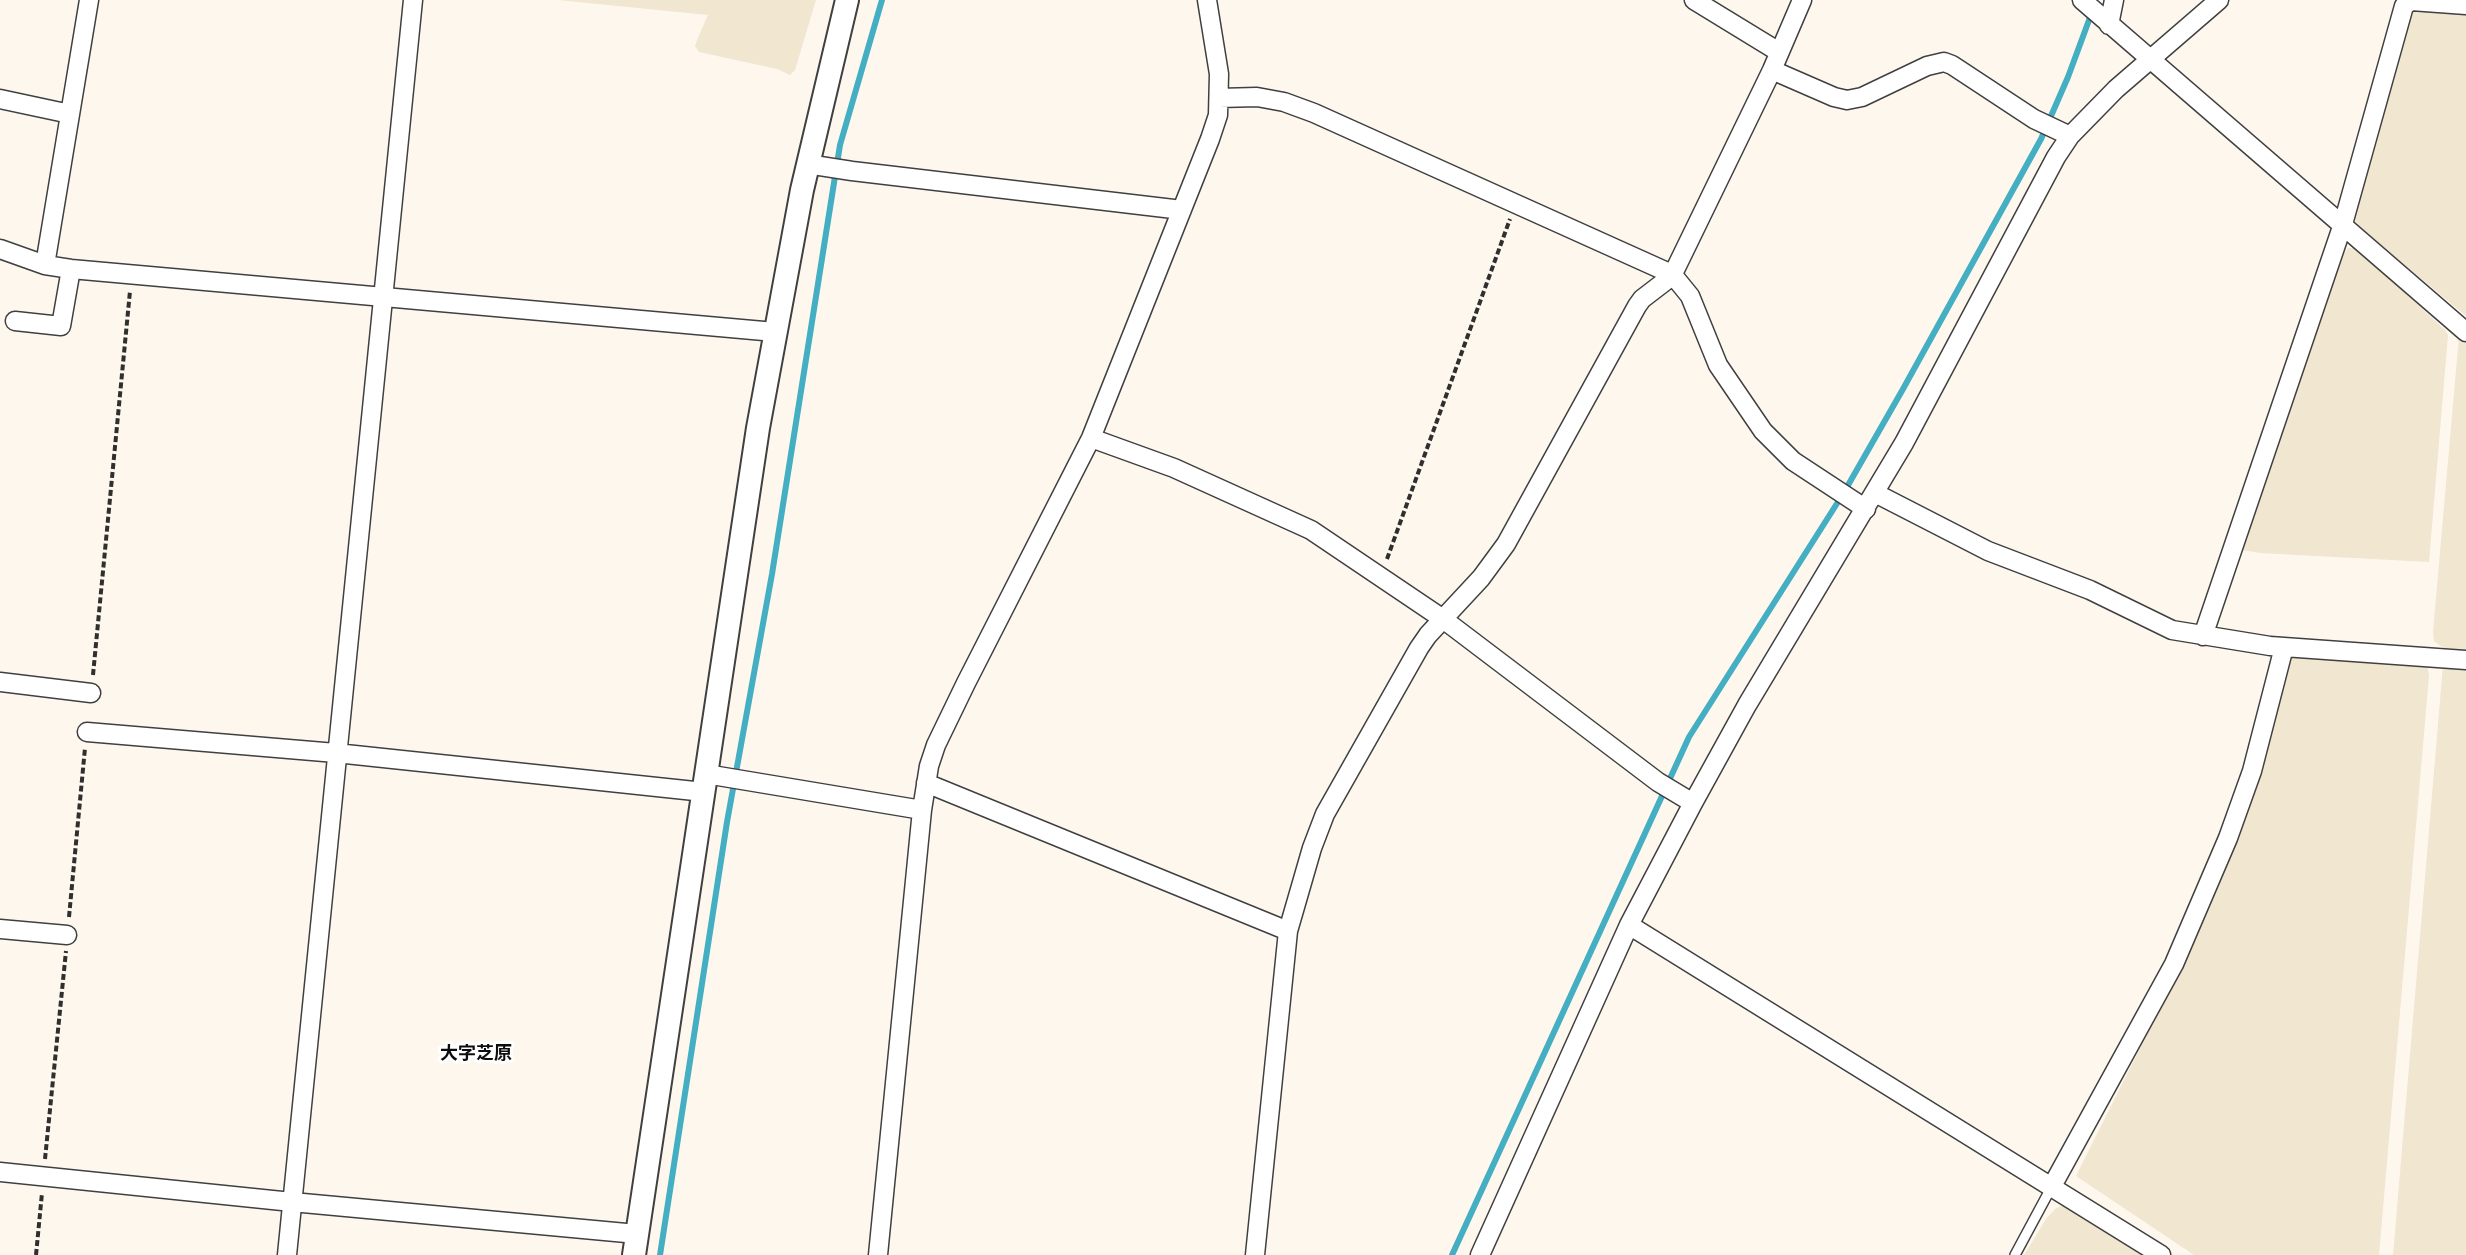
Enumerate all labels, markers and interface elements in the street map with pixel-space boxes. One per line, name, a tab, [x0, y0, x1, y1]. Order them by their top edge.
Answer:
district label: 大字芝原	[440, 1043, 512, 1065]

